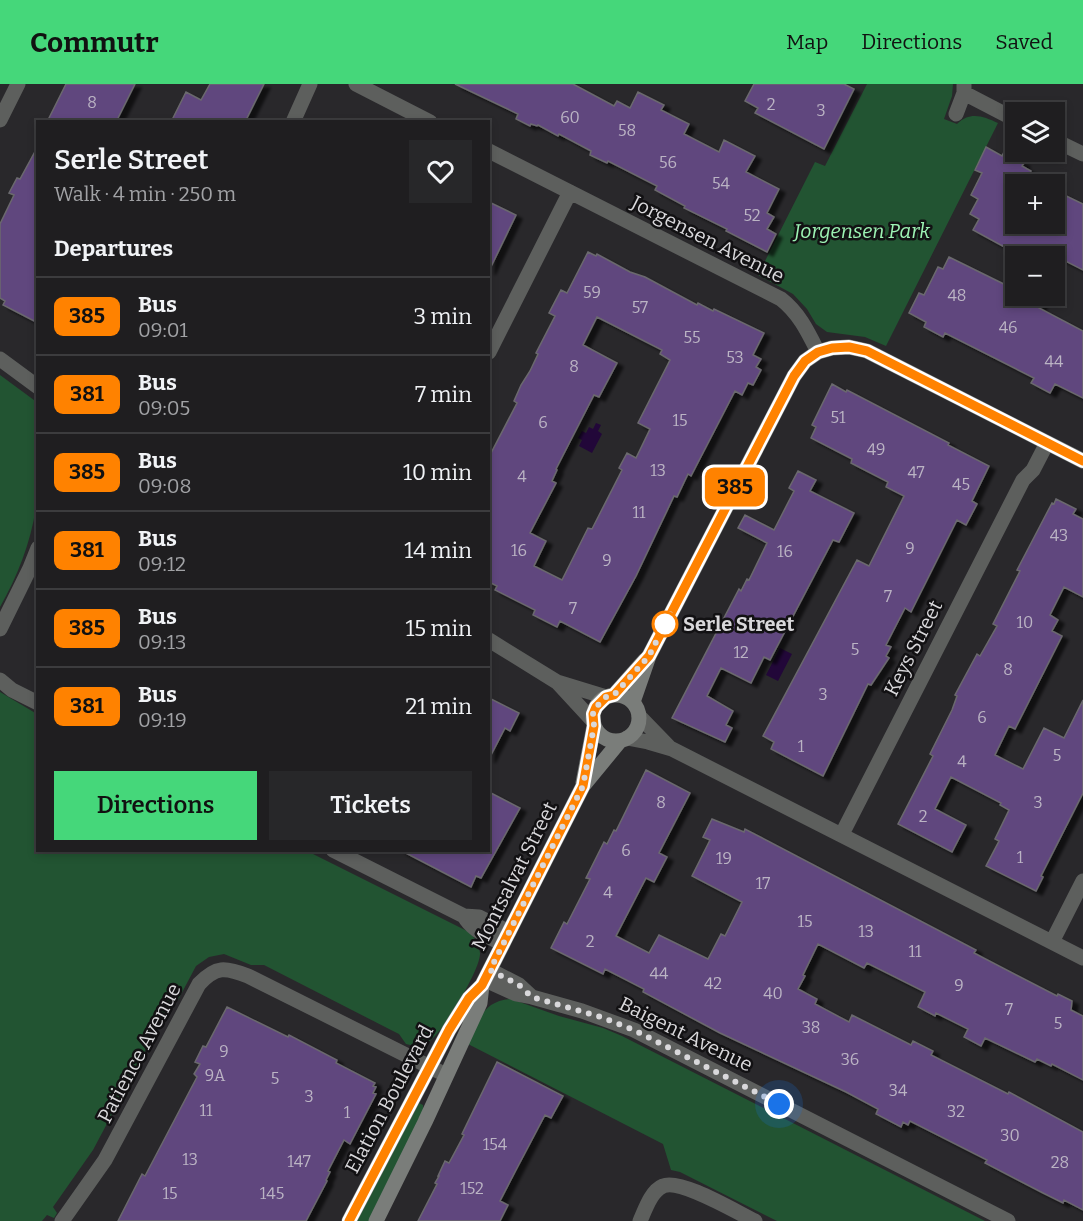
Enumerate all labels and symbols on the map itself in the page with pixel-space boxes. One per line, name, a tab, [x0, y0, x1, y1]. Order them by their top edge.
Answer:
house number: 8	[87, 93, 97, 112]
house number: 2	[767, 95, 775, 114]
house number: 3	[816, 101, 826, 120]
house number: 60	[560, 108, 580, 127]
house number: 58	[618, 121, 636, 140]
house number: 56	[659, 153, 677, 172]
house number: 54	[712, 174, 731, 193]
street label: Jorgensen Avenue	[627, 190, 788, 288]
house number: 52	[744, 206, 760, 225]
park label: Jorgensen Park	[792, 219, 930, 243]
house number: 59	[583, 283, 601, 302]
house number: 48	[948, 286, 966, 305]
house number: 57	[632, 298, 648, 317]
house number: 46	[999, 318, 1017, 337]
house number: 55	[683, 328, 701, 347]
house number: 53	[726, 348, 744, 367]
house number: 44	[1045, 352, 1064, 371]
house number: 8	[569, 357, 579, 376]
house number: 51	[831, 408, 846, 427]
house number: 15	[672, 411, 688, 430]
house number: 6	[538, 413, 548, 432]
house number: 49	[867, 440, 885, 459]
house number: 13	[650, 461, 666, 480]
house number: 47	[907, 463, 925, 482]
house number: 4	[517, 467, 527, 486]
line badge: 385	[700, 468, 770, 506]
house number: 45	[952, 475, 970, 494]
house number: 11	[633, 503, 646, 522]
house number: 43	[1050, 526, 1068, 545]
house number: 9	[905, 539, 915, 558]
house number: 16	[511, 541, 527, 560]
house number: 16	[777, 542, 793, 561]
house number: 9	[602, 551, 612, 570]
house number: 7	[884, 587, 892, 606]
street label: Keys Street	[879, 596, 947, 700]
house number: 7	[569, 599, 577, 618]
marker: Serle Street	[652, 611, 678, 637]
place label: Serle Street	[683, 612, 795, 636]
house number: 10	[1017, 613, 1033, 632]
house number: 5	[851, 640, 859, 659]
house number: 12	[733, 643, 749, 662]
house number: 8	[1003, 660, 1013, 679]
house number: 3	[818, 685, 828, 704]
house number: 6	[977, 708, 987, 727]
house number: 1	[798, 737, 805, 756]
house number: 5	[1053, 746, 1061, 765]
house number: 4	[957, 752, 967, 771]
house number: 8	[656, 793, 666, 812]
house number: 3	[1033, 793, 1043, 812]
street label: Montsalvat Street	[466, 798, 562, 954]
house number: 2	[919, 807, 927, 826]
house number: 6	[621, 841, 631, 860]
house number: 1	[1017, 848, 1024, 867]
house number: 19	[716, 849, 732, 868]
house number: 17	[756, 874, 770, 893]
house number: 4	[603, 883, 613, 902]
house number: 15	[797, 912, 813, 931]
house number: 13	[858, 922, 874, 941]
house number: 2	[586, 932, 594, 951]
house number: 11	[909, 942, 922, 961]
house number: 44	[650, 964, 669, 983]
house number: 42	[704, 974, 722, 993]
house number: 9	[954, 976, 964, 995]
street label: Patience Avenue	[92, 979, 186, 1127]
house number: 40	[763, 984, 783, 1003]
street label: Baigent Avenue	[615, 991, 757, 1077]
house number: 7	[1005, 1000, 1013, 1019]
house number: 5	[1054, 1014, 1062, 1033]
house number: 38	[802, 1018, 820, 1037]
street label: Elation Boulevard	[340, 1021, 438, 1177]
house number: 9	[219, 1042, 229, 1061]
house number: 36	[841, 1050, 859, 1069]
house number: 9A	[205, 1066, 226, 1085]
house number: 5	[271, 1069, 279, 1088]
house number: 34	[889, 1081, 908, 1100]
house number: 3	[304, 1087, 314, 1106]
your location	[764, 1089, 794, 1119]
house number: 11	[200, 1101, 213, 1120]
house number: 32	[947, 1102, 965, 1121]
house number: 1	[344, 1103, 351, 1122]
house number: 30	[1000, 1126, 1020, 1145]
house number: 154	[483, 1135, 508, 1154]
house number: 13	[182, 1150, 198, 1169]
house number: 147	[287, 1152, 311, 1171]
house number: 28	[1051, 1153, 1069, 1172]
house number: 152	[460, 1179, 484, 1198]
house number: 15	[162, 1184, 178, 1203]
house number: 145	[260, 1184, 284, 1203]

